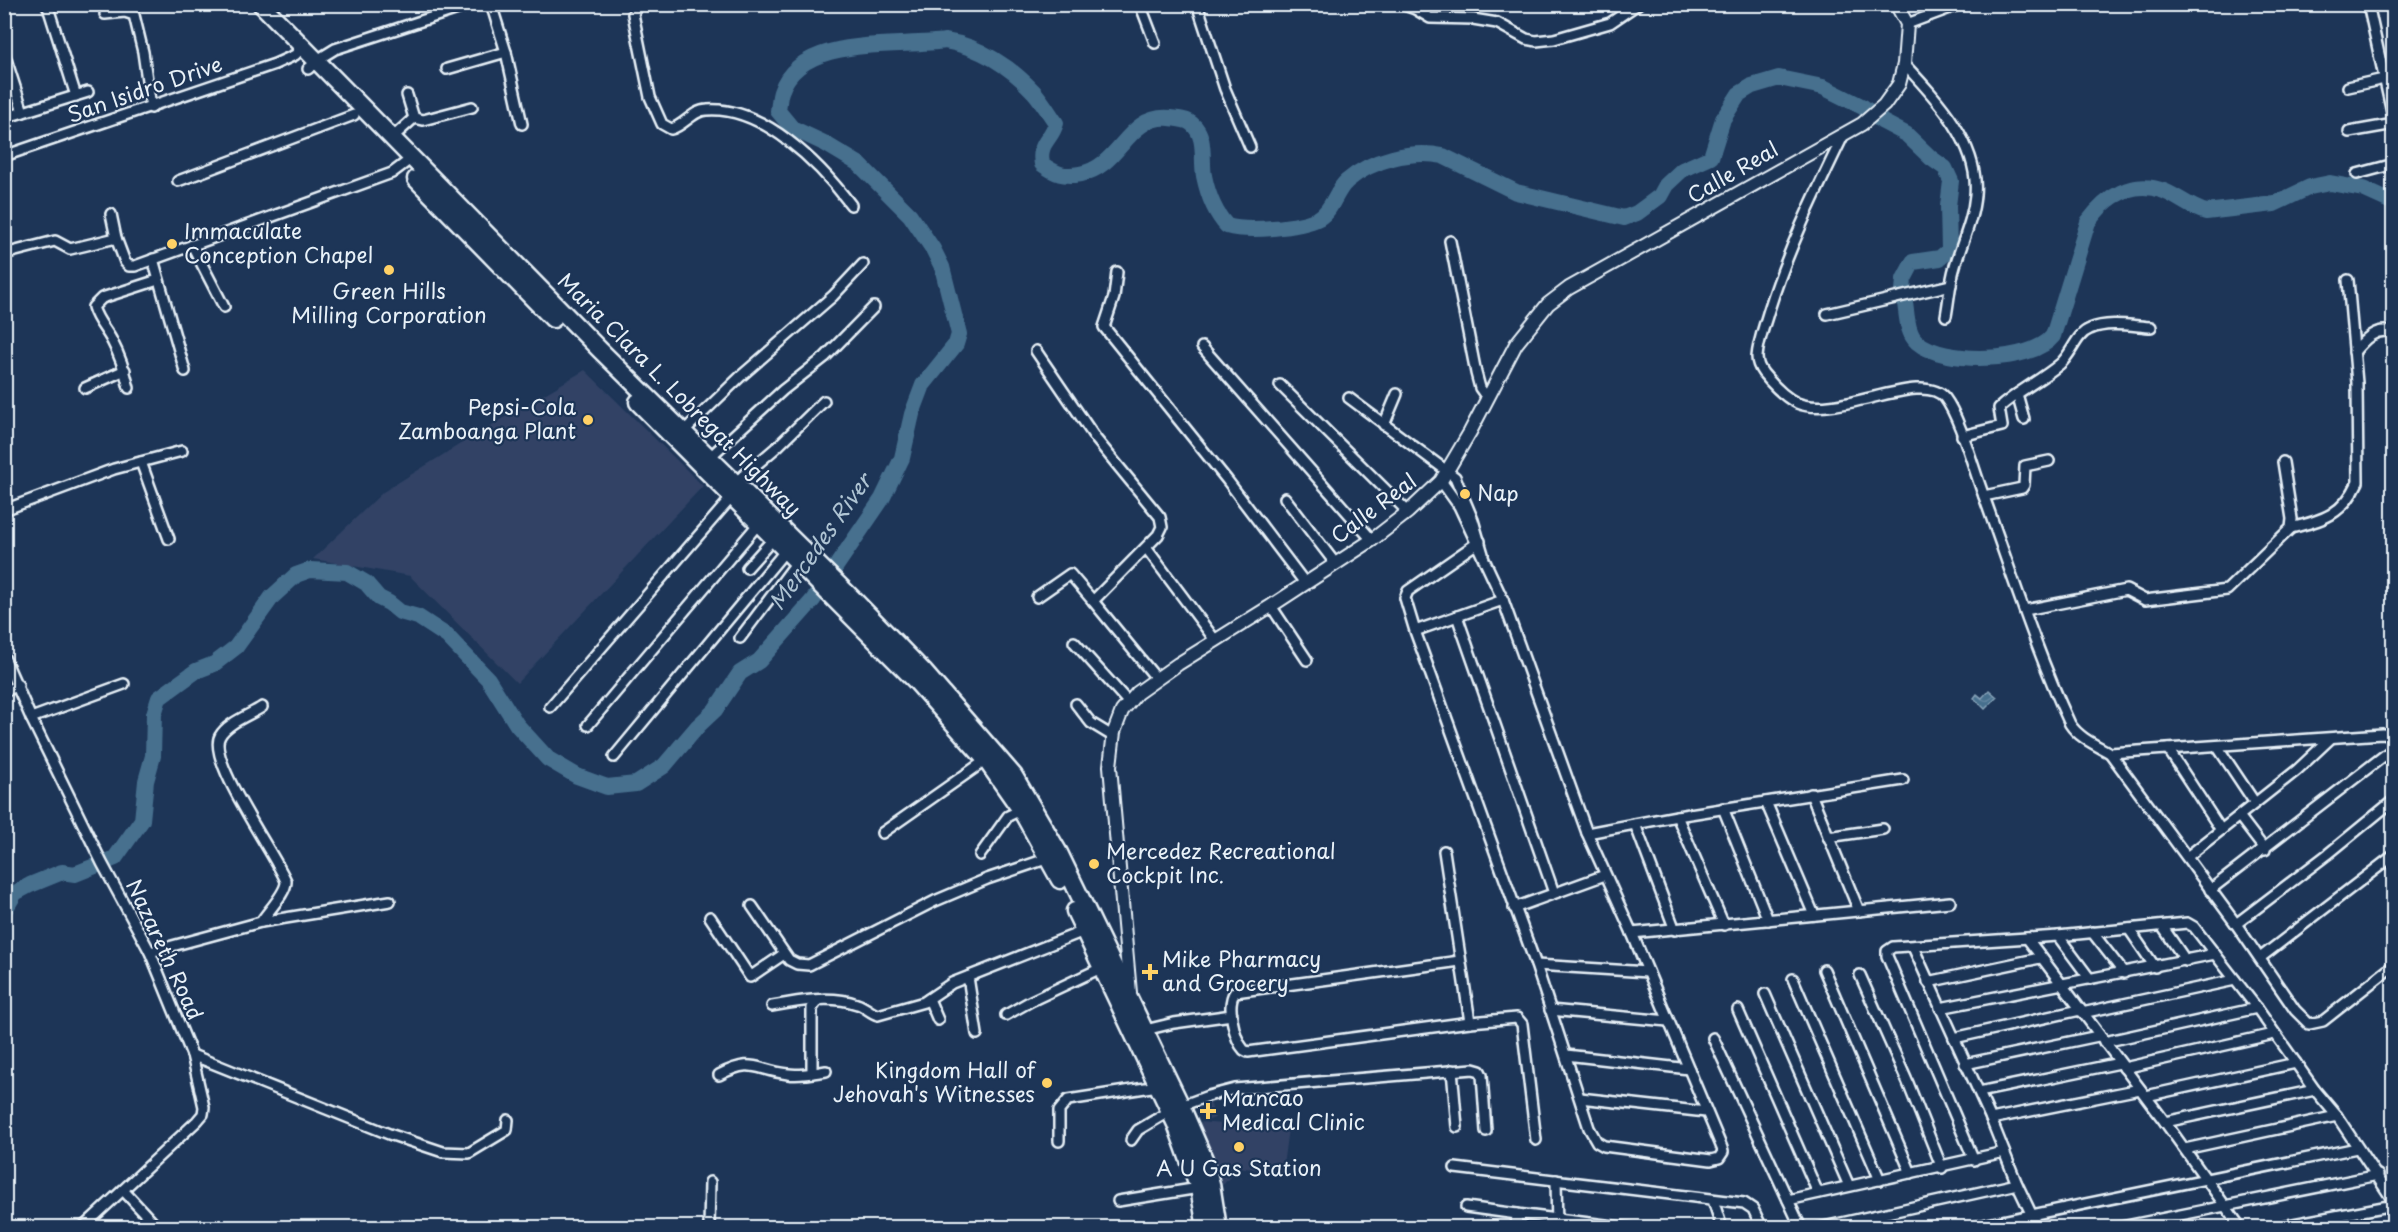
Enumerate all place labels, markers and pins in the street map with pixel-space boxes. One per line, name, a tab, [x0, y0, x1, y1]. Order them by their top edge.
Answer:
place label: Immaculate Conception Chapel	[184, 214, 373, 270]
marker: Immaculate Conception Chapel	[165, 237, 179, 251]
marker: Green Hills Milling Corporation	[382, 263, 396, 277]
place label: Green Hills Milling Corporation	[291, 274, 487, 330]
place label: Pepsi-Cola Zamboanga Plant	[398, 390, 576, 446]
marker: Pepsi-Cola Zamboanga Plant	[581, 413, 595, 427]
place label: Nap	[1477, 476, 1519, 508]
marker: Nap	[1458, 487, 1472, 501]
place label: Mercedez Recreational Cockpit Inc.	[1106, 834, 1335, 890]
marker: Mercedez Recreational Cockpit Inc.	[1087, 857, 1101, 871]
place label: Mike Pharmacy and Grocery	[1162, 942, 1321, 998]
marker: Mike Pharmacy and Grocery	[1143, 965, 1157, 979]
place label: Kingdom Hall of Jehovah's Witnesses	[833, 1053, 1037, 1109]
marker: Kingdom Hall of Jehovah's Witnesses	[1040, 1076, 1054, 1090]
place label: Mancao Medical Clinic	[1222, 1081, 1365, 1137]
marker: Mancao Medical Clinic	[1199, 1102, 1217, 1120]
marker: A U Gas Station	[1232, 1140, 1246, 1154]
place label: A U Gas Station	[1156, 1151, 1322, 1183]

